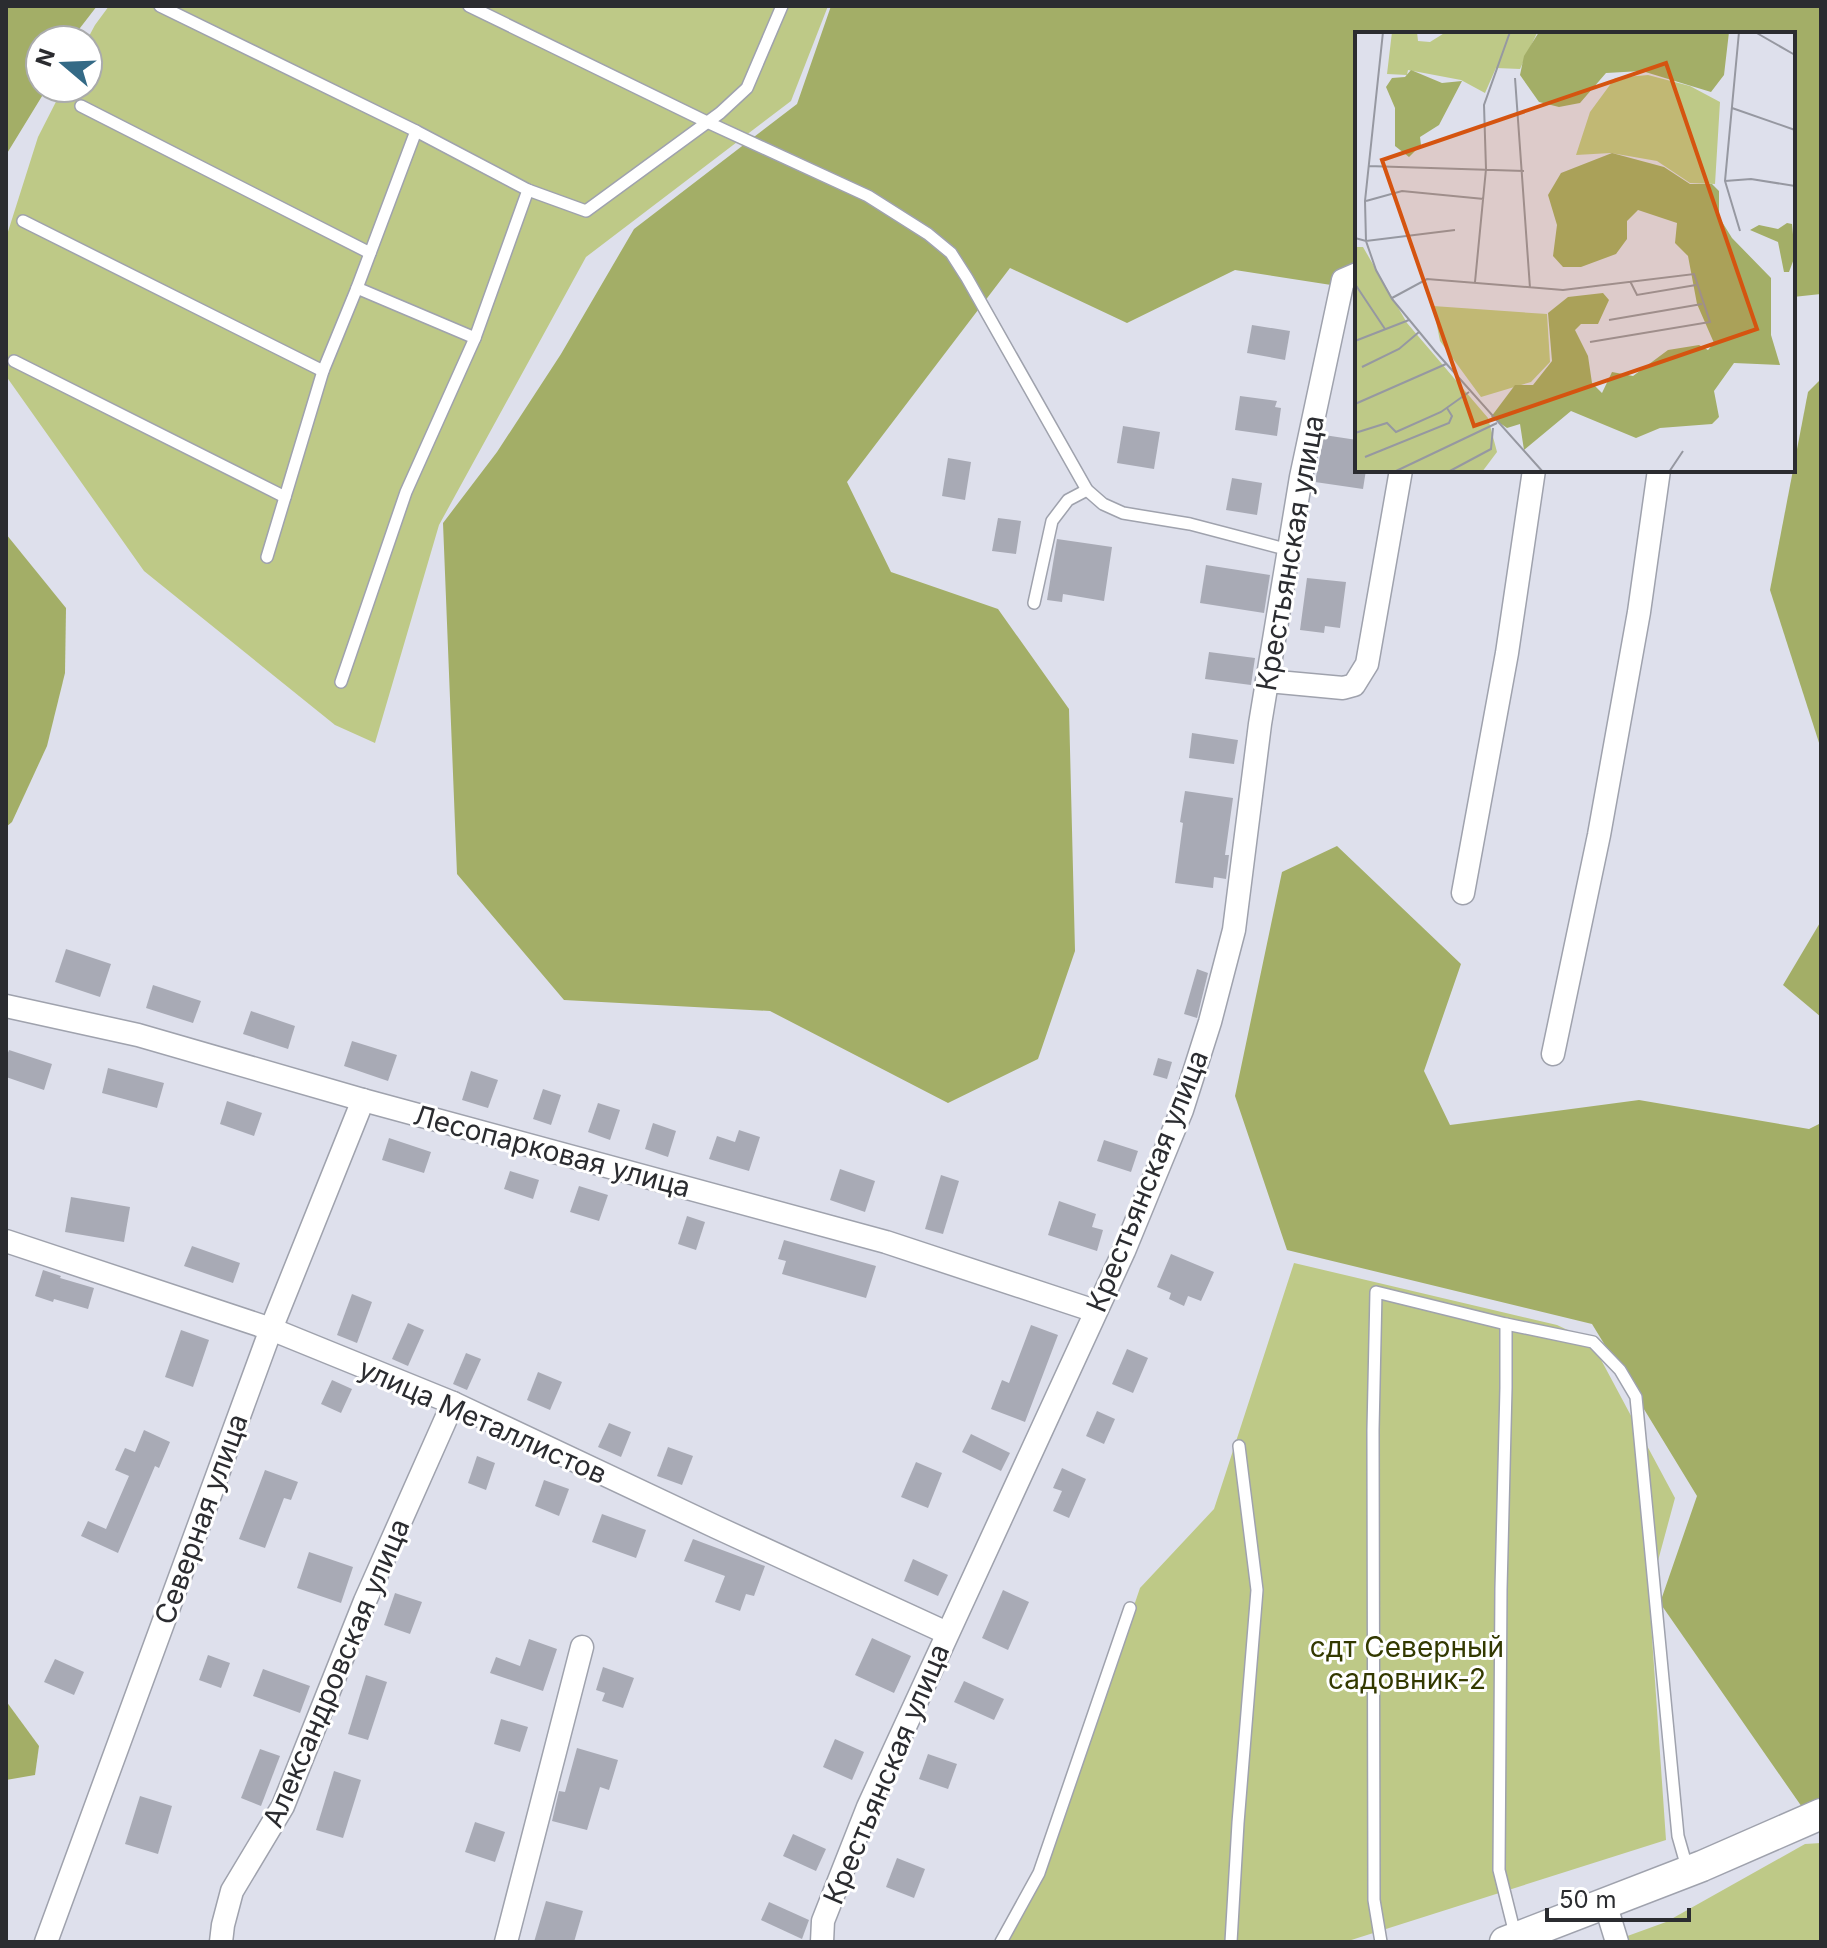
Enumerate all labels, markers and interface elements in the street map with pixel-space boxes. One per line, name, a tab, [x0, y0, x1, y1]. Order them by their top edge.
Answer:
north arrow	[24, 24, 104, 104]
inset map	[1355, 32, 1795, 472]
text: N	[30, 45, 60, 70]
street label: Крестьянская улица	[1249, 412, 1331, 694]
street label: Крестьянская улица	[1079, 1045, 1215, 1317]
street label: Лесопарковая улица	[410, 1098, 694, 1204]
street label: улица Металлистов	[354, 1351, 612, 1491]
street label: Северная улица	[147, 1409, 255, 1629]
street label: Александровская улица	[255, 1514, 417, 1832]
park label: сдт Северный садовник-2	[1310, 1630, 1504, 1696]
street label: Крестьянская улица	[816, 1639, 956, 1909]
scale bar	[1547, 1872, 1689, 1922]
text: 50 m	[1559, 1885, 1617, 1914]

